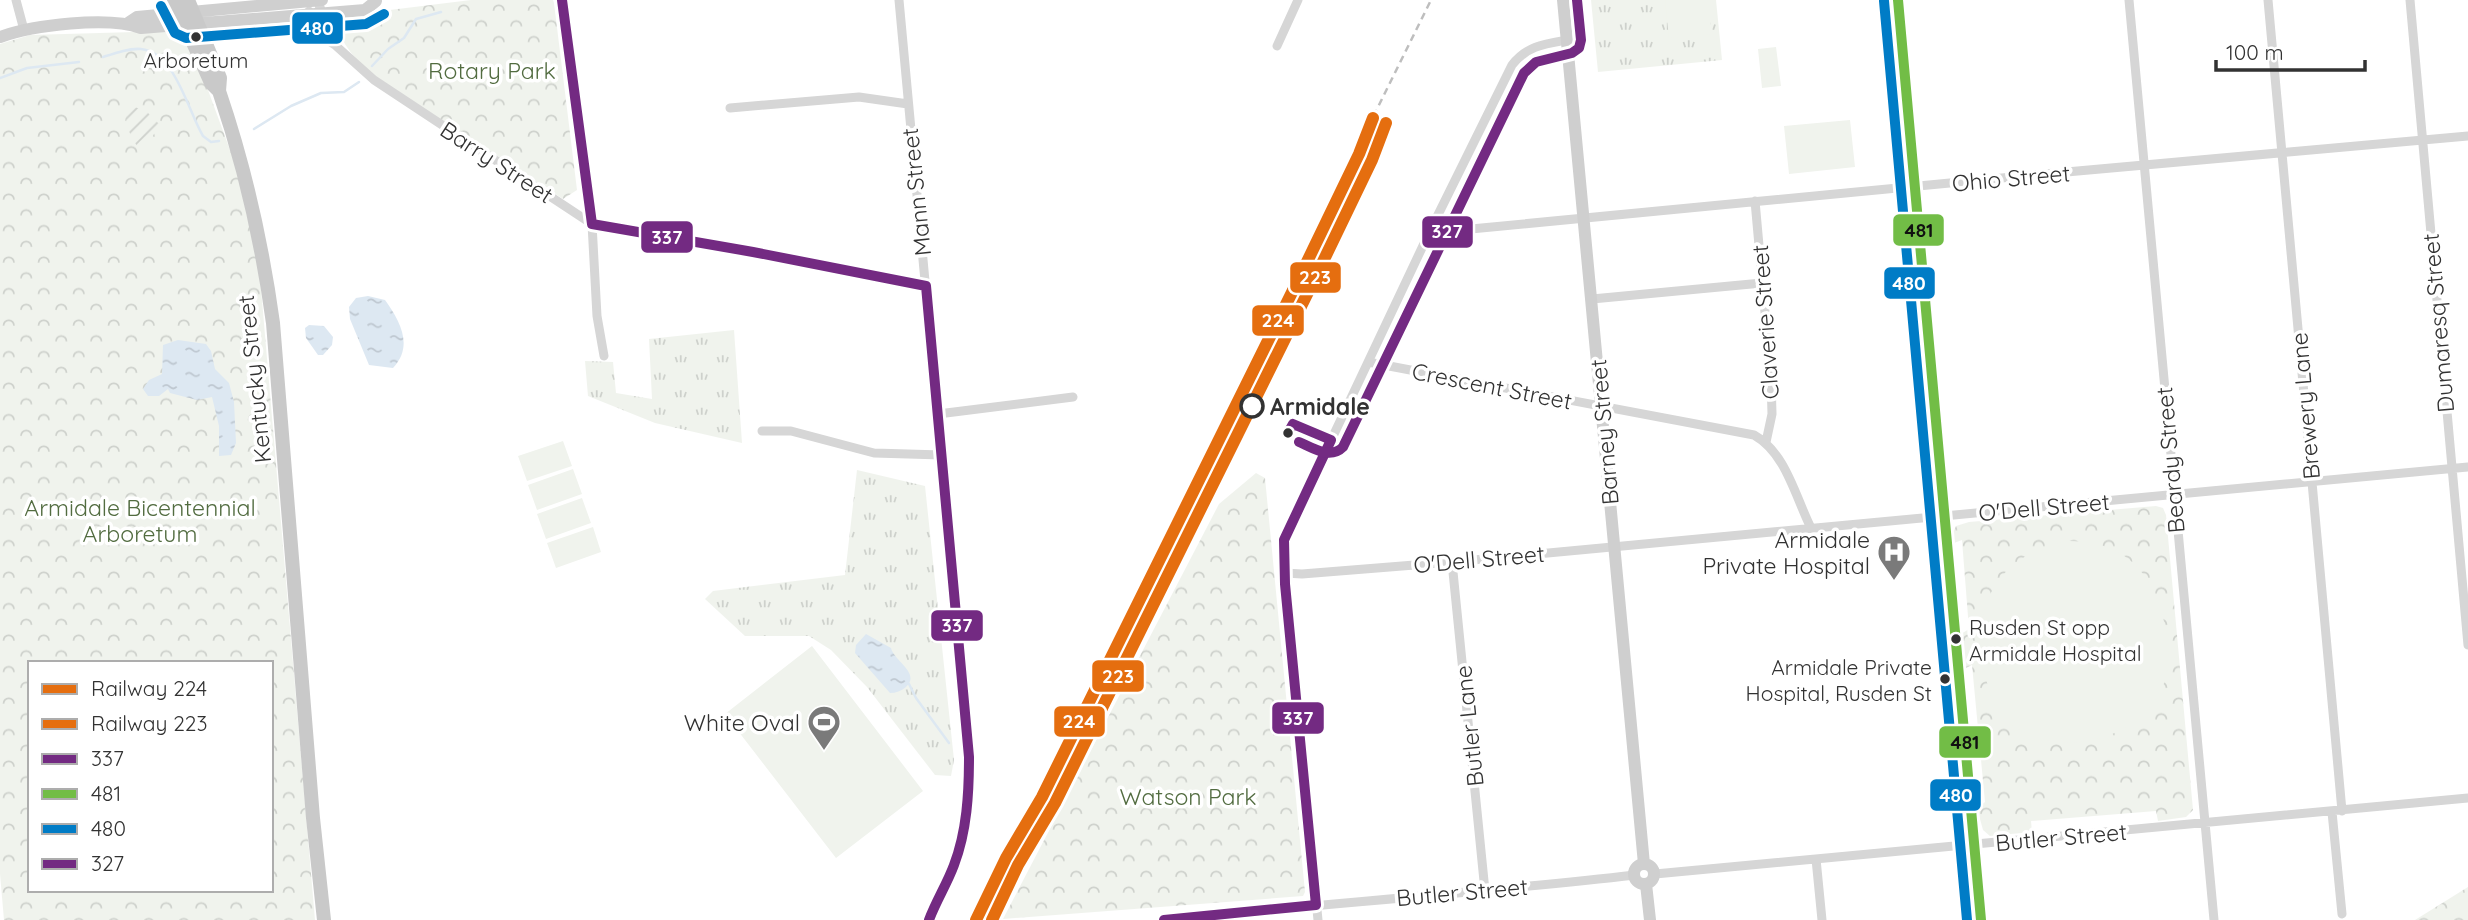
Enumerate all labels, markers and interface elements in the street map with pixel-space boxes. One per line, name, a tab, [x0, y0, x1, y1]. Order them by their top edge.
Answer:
line badge: 480	[291, 11, 344, 45]
text: 480	[300, 16, 334, 40]
scale bar	[2216, 28, 2365, 72]
marker: Arboretum	[189, 30, 203, 44]
text: 100 m	[2226, 39, 2284, 65]
place label: Arboretum	[144, 47, 248, 73]
park label: Rotary Park	[428, 56, 556, 85]
street label: Barry Street	[435, 115, 559, 209]
street label: Mann Street	[895, 126, 937, 258]
street label: Ohio Street	[1951, 158, 2072, 198]
line badge: 481	[1892, 213, 1945, 247]
line badge: 327	[1421, 215, 1474, 249]
text: 481	[1905, 218, 1933, 242]
text: 327	[1431, 219, 1463, 243]
line badge: 337	[640, 220, 694, 254]
text: 337	[652, 225, 682, 249]
street label: Dumaresq Street	[2416, 232, 2460, 414]
street label: Claverie Street	[1745, 244, 1785, 400]
line badge: 223	[1289, 261, 1342, 294]
text: 223	[1299, 265, 1331, 289]
line badge: 480	[1883, 266, 1936, 300]
text: 480	[1892, 271, 1926, 295]
street label: Kentucky Street	[231, 293, 277, 464]
line badge: 224	[1251, 304, 1305, 337]
text: 224	[1262, 308, 1294, 332]
street label: Brewery Lane	[2284, 331, 2326, 481]
street label: Crescent Street	[1410, 356, 1575, 416]
street label: Barney Street	[1583, 358, 1625, 506]
street label: Beardy Street	[2149, 386, 2191, 534]
place label: Armidale	[1270, 392, 1370, 421]
marker: Armidale	[1240, 394, 1264, 418]
unlabelled marker	[1281, 426, 1295, 440]
street label: O'Dell Street	[1977, 487, 2111, 527]
park label: Armidale Bicentennial Arboretum	[24, 493, 256, 548]
place label: Armidale Private Hospital	[1702, 525, 1870, 580]
hospital icon: Armidale Private Hospital	[1875, 533, 1913, 582]
street label: O'Dell Street	[1412, 539, 1546, 579]
line badge: 337	[930, 609, 984, 642]
text: 337	[942, 613, 972, 637]
place label: Rusden St opp Armidale Hospital	[1969, 614, 2142, 666]
marker: Rusden St opp Armidale Hospital	[1949, 632, 1963, 646]
place label: Armidale Private Hospital, Rusden St	[1746, 654, 1932, 706]
line badge: 223	[1091, 659, 1145, 693]
legend	[28, 661, 273, 892]
text: 223	[1102, 664, 1134, 688]
street label: Butler Lane	[1448, 664, 1490, 788]
marker: Armidale Private Hospital, Rusden St	[1938, 672, 1952, 686]
text: Railway 224	[91, 675, 207, 701]
line badge: 337	[1271, 701, 1325, 735]
sports icon: White Oval	[805, 703, 843, 752]
line badge: 224	[1053, 705, 1106, 738]
text: 337	[1283, 706, 1313, 730]
place label: White Oval	[684, 708, 800, 737]
text: 224	[1063, 709, 1095, 733]
text: Railway 223	[91, 710, 207, 736]
line badge: 481	[1938, 725, 1992, 759]
text: 481	[1951, 730, 1979, 754]
text: 337	[91, 745, 124, 771]
line badge: 480	[1929, 778, 1982, 812]
text: 481	[91, 780, 121, 806]
park label: Watson Park	[1119, 782, 1257, 811]
text: 480	[1939, 783, 1973, 807]
text: 480	[91, 815, 126, 841]
street label: Butler Street	[1994, 817, 2128, 857]
text: 327	[91, 850, 124, 876]
street label: Butler Street	[1395, 872, 1529, 912]

